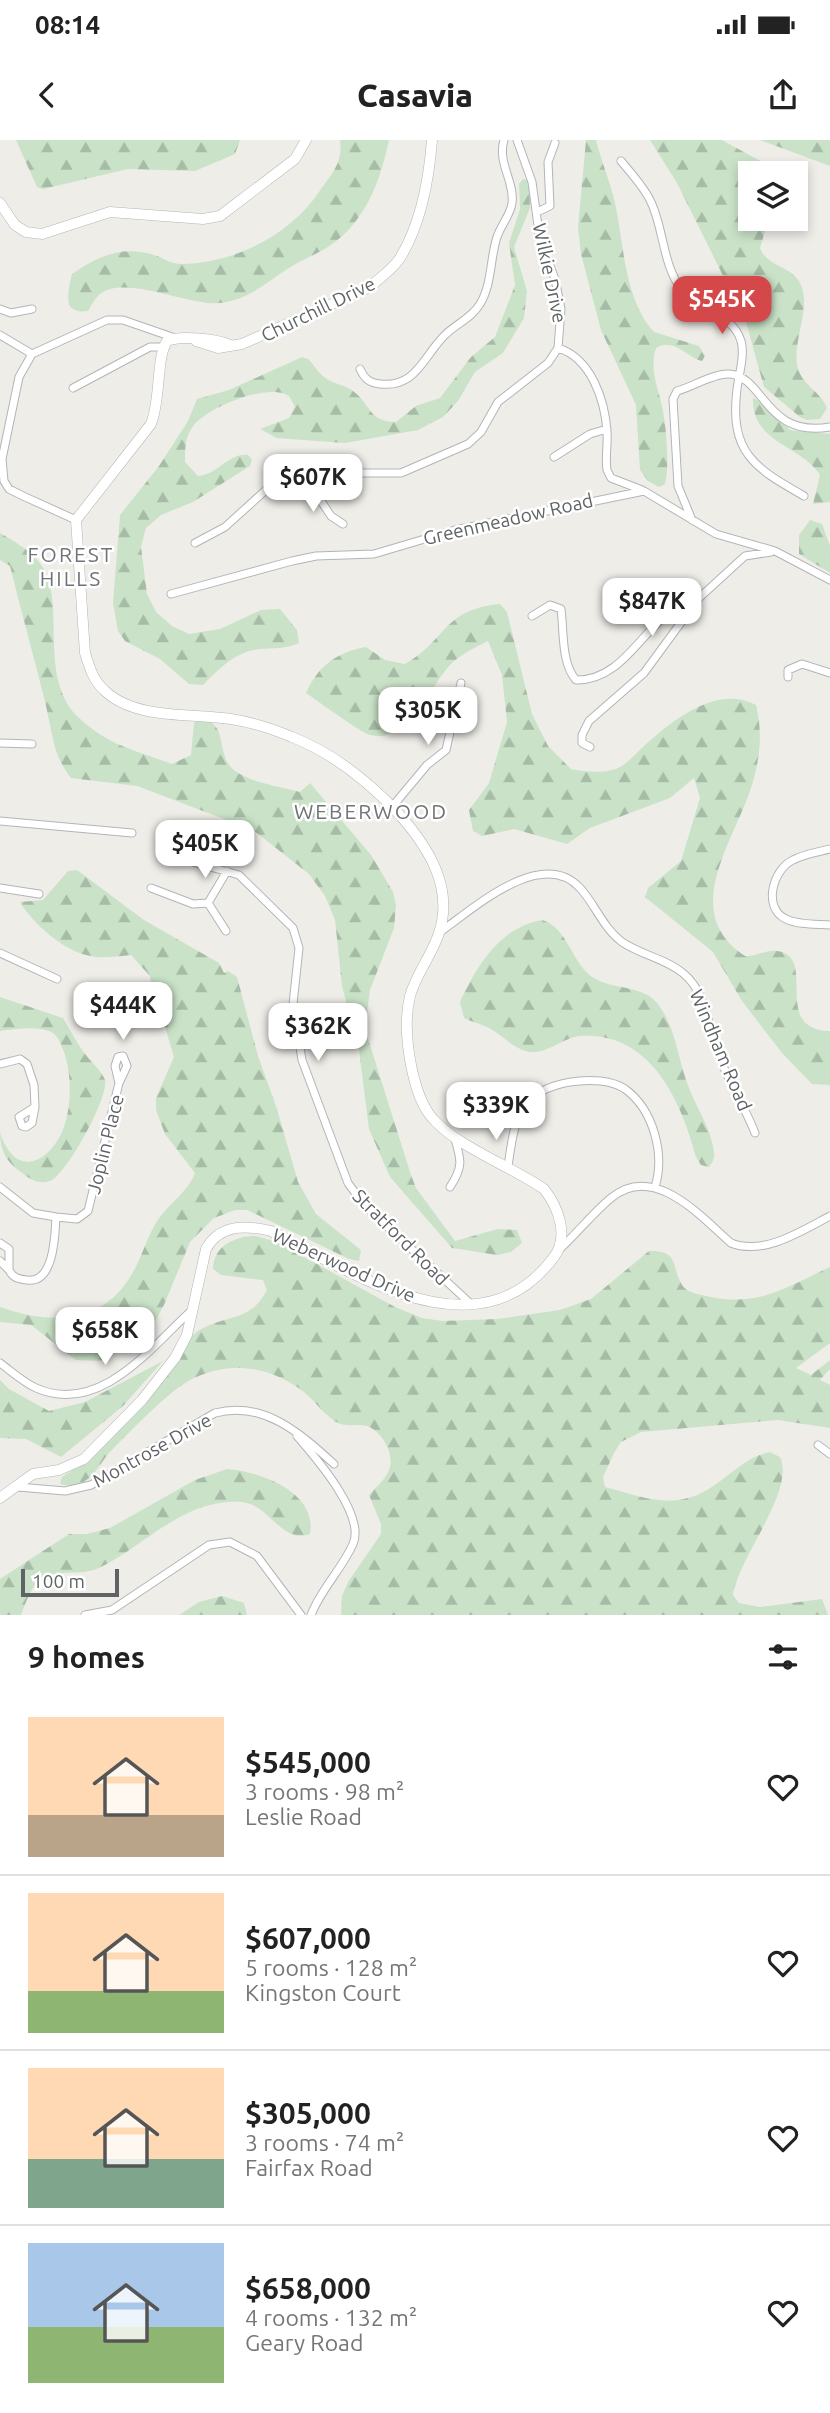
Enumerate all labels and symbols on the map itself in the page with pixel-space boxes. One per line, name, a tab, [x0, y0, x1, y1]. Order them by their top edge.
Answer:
street label: Wilkie Drive	[529, 221, 571, 325]
street label: Churchill Drive	[257, 272, 379, 346]
pin: $545K	[673, 276, 771, 336]
pin: $607K	[264, 454, 362, 514]
street label: Greenmeadow Road	[421, 489, 595, 549]
district label: FOREST HILLS	[28, 542, 114, 590]
pin: $847K	[603, 578, 701, 638]
pin: $305K	[379, 688, 477, 747]
district label: WEBERWOOD	[294, 799, 448, 823]
pin: $405K	[156, 820, 254, 880]
pin: $444K	[74, 982, 172, 1042]
street label: Windham Road	[686, 986, 756, 1114]
pin: $362K	[269, 1004, 367, 1063]
pin: $339K	[447, 1082, 545, 1142]
street label: Joplin Place	[82, 1092, 128, 1196]
street label: Stratford Road	[348, 1184, 454, 1290]
street label: Weberwood Drive	[269, 1224, 419, 1306]
pin: $658K	[56, 1308, 154, 1367]
street label: Montrose Drive	[89, 1408, 215, 1492]
scale bar	[21, 1566, 119, 1598]

